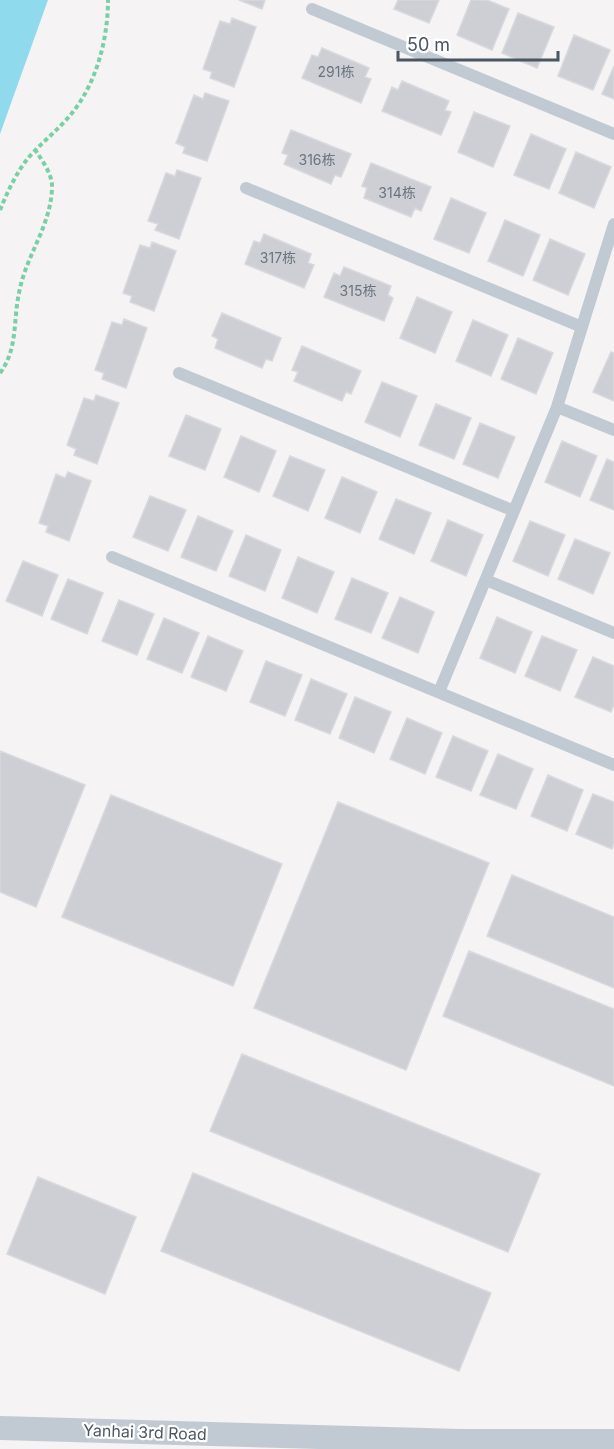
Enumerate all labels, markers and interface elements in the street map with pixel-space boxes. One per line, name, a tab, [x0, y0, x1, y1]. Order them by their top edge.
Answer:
scale bar	[398, 24, 558, 62]
text: 50 m	[407, 34, 450, 55]
house number: 291栋	[318, 63, 354, 80]
house number: 316栋	[298, 151, 336, 168]
house number: 314栋	[378, 184, 416, 201]
house number: 317栋	[260, 249, 296, 266]
house number: 315栋	[340, 282, 376, 299]
street label: Yanhai 3rd Road	[83, 1420, 207, 1444]

